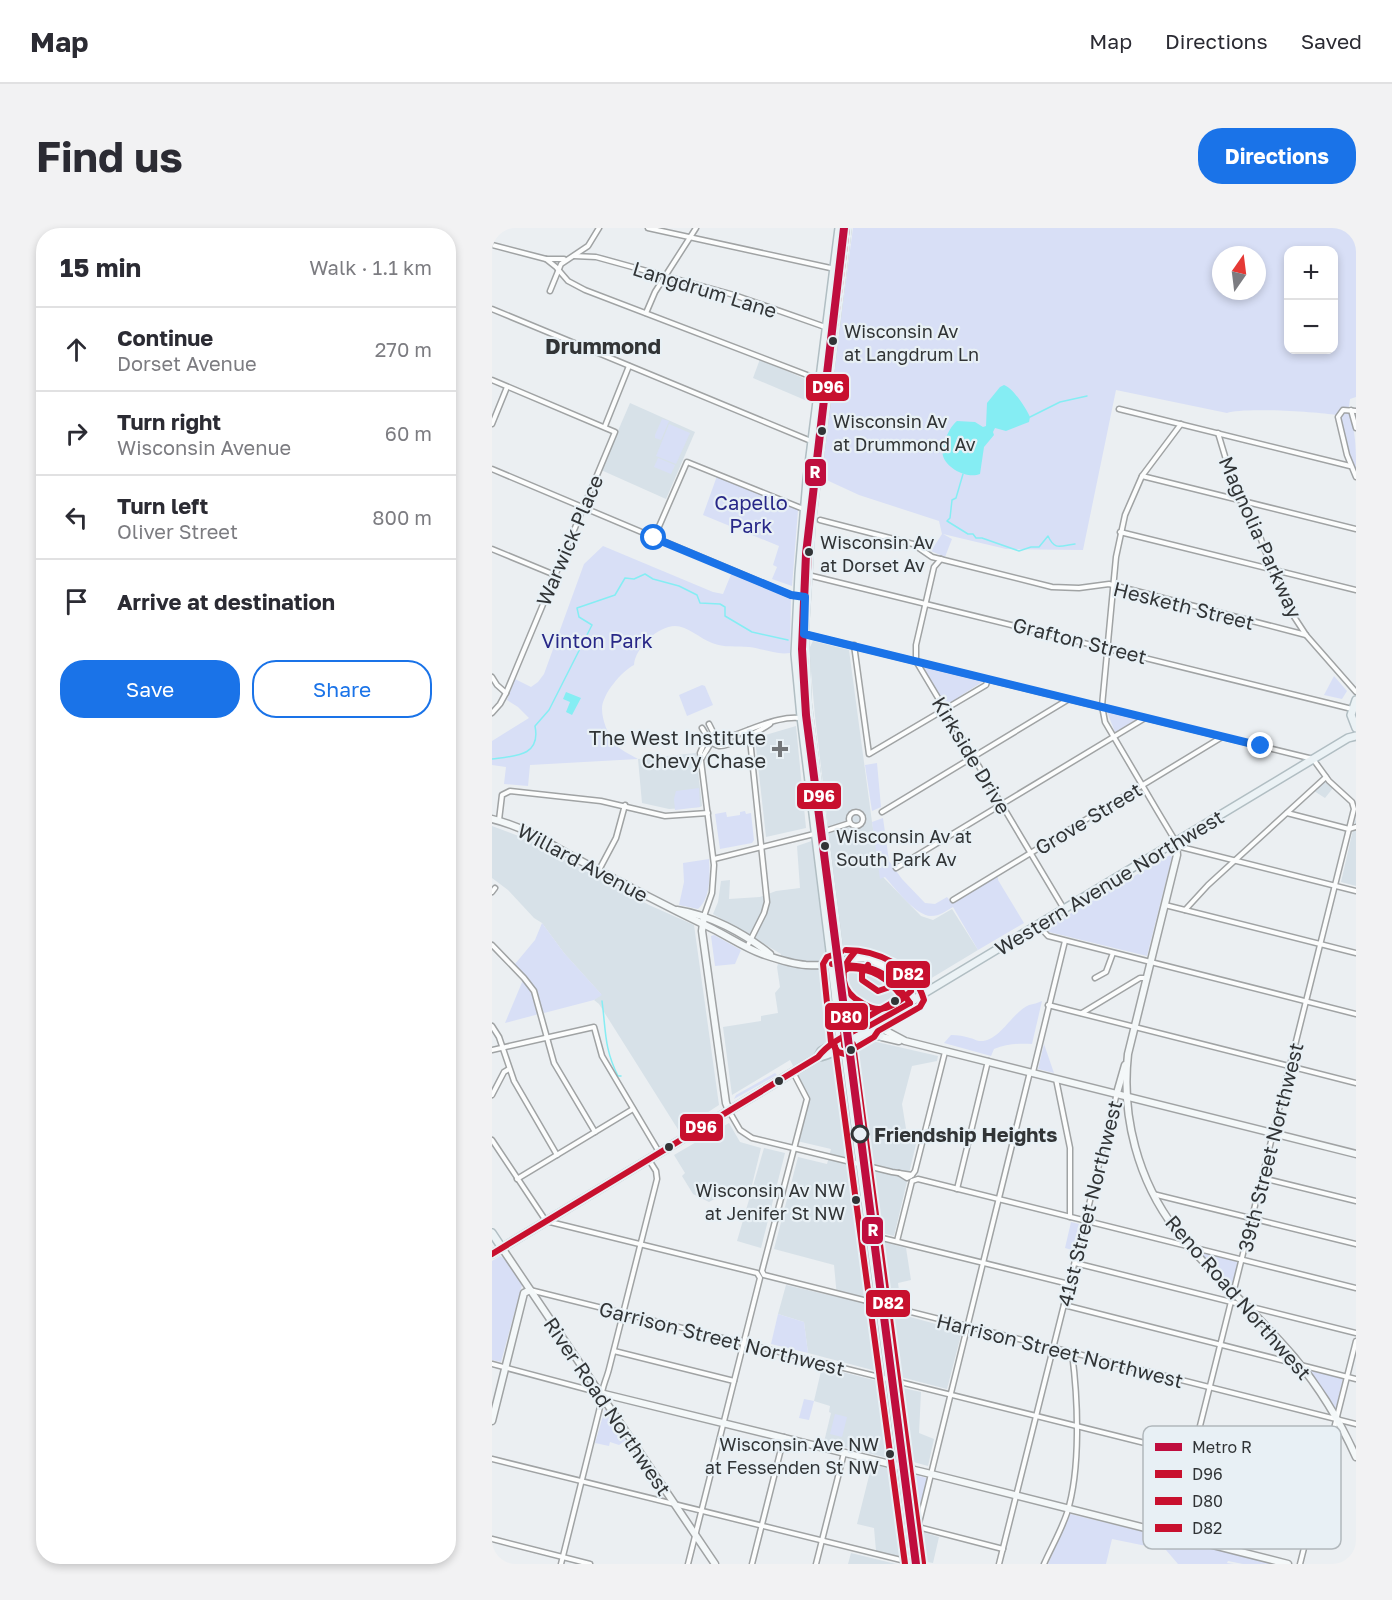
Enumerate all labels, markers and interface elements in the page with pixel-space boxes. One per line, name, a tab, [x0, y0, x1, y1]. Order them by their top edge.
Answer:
text: Map	[30, 25, 88, 58]
text: Map	[1089, 28, 1132, 54]
text: Directions	[1165, 28, 1268, 54]
text: Saved	[1301, 28, 1362, 54]
button: Directions	[1198, 128, 1356, 184]
text: Find us	[36, 131, 183, 181]
north arrow	[1212, 246, 1266, 300]
map controls	[1284, 246, 1338, 354]
button: +	[1284, 246, 1338, 300]
text: 15 min	[60, 252, 141, 283]
text: Walk · 1.1 km	[309, 255, 432, 279]
street label: Langdrum Lane	[630, 256, 780, 322]
button: −	[1284, 300, 1338, 354]
place label: Wisconsin Av at Langdrum Ln	[844, 320, 979, 365]
text: Continue	[117, 324, 213, 351]
district label: Drummond	[545, 332, 661, 359]
icon: ahead	[60, 333, 93, 366]
marker: Wisconsin Av at Langdrum Ln	[827, 335, 839, 347]
text: 270 m	[375, 337, 432, 361]
text: Dorset Avenue	[117, 351, 257, 375]
line badge: D96	[805, 373, 850, 402]
text: D96	[812, 377, 844, 397]
text: Turn right	[117, 408, 221, 435]
place label: Wisconsin Av at Drummond Av	[833, 410, 976, 455]
icon: right	[60, 417, 93, 450]
text: 60 m	[385, 421, 432, 445]
marker: Wisconsin Av at Drummond Av	[816, 425, 828, 437]
text: Wisconsin Avenue	[117, 435, 291, 459]
street label: Magnolia Parkway	[1215, 452, 1307, 622]
line badge: R	[804, 458, 827, 487]
text: R	[809, 462, 821, 482]
street label: Warwick Place	[531, 471, 607, 609]
park label: Capello Park	[714, 490, 788, 537]
text: Turn left	[117, 492, 208, 519]
icon: left	[60, 501, 93, 534]
text: 800 m	[372, 505, 432, 529]
text: Oliver Street	[117, 519, 238, 543]
route start	[640, 524, 666, 550]
place label: Wisconsin Av at Dorset Av	[820, 531, 934, 576]
marker: Wisconsin Av at Dorset Av	[803, 546, 815, 558]
street label: Hesketh Street	[1111, 576, 1257, 634]
icon: arrive	[60, 585, 93, 618]
text: Arrive at destination	[117, 588, 335, 615]
street label: Grafton Street	[1011, 612, 1149, 668]
park label: Vinton Park	[541, 628, 653, 652]
button: Save	[60, 660, 240, 718]
button: Share	[252, 660, 432, 718]
street label: Kirkside Drive	[928, 692, 1016, 818]
place label: The West Institute Chevy Chase	[589, 725, 766, 772]
route end	[1247, 732, 1273, 758]
marker: The West Institute Chevy Chase	[771, 740, 789, 758]
street label: Grove Street	[1030, 777, 1146, 859]
line badge: D96	[796, 782, 842, 810]
text: D96	[803, 786, 835, 806]
street label: Western Avenue Northwest	[990, 804, 1228, 960]
street label: Willard Avenue	[514, 818, 652, 906]
place label: Wisconsin Av at South Park Av	[836, 825, 972, 870]
marker: Wisconsin Av at South Park Av	[819, 840, 831, 852]
line badge: D82	[885, 960, 931, 989]
text: D82	[892, 964, 924, 984]
unlabelled marker	[889, 995, 901, 1007]
line badge: D80	[824, 1002, 869, 1031]
text: D80	[830, 1007, 862, 1027]
street label: 39th Street Northwest	[1232, 1040, 1308, 1254]
unlabelled marker	[845, 1044, 857, 1056]
unlabelled marker	[773, 1075, 785, 1087]
street label: 41st Street Northwest	[1052, 1098, 1126, 1308]
line badge: D96	[679, 1113, 724, 1142]
text: D96	[685, 1117, 717, 1137]
place label: Friendship Heights	[874, 1122, 1058, 1146]
marker: Friendship Heights	[851, 1125, 869, 1143]
unlabelled marker	[663, 1141, 675, 1153]
place label: Wisconsin Av NW at Jenifer St NW	[695, 1179, 845, 1224]
marker: Wisconsin Av NW at Jenifer St NW	[850, 1194, 862, 1206]
street label: Reno Road Northwest	[1161, 1210, 1317, 1384]
line badge: R	[861, 1216, 884, 1245]
text: R	[867, 1220, 879, 1240]
line badge: D82	[865, 1289, 911, 1318]
text: D82	[872, 1293, 904, 1313]
street label: Garrison Street Northwest	[597, 1296, 847, 1380]
street label: Harrison Street Northwest	[934, 1308, 1186, 1392]
street label: River Road Northwest	[539, 1312, 677, 1500]
legend	[1143, 1426, 1341, 1549]
place label: Wisconsin Ave NW at Fessenden St NW	[705, 1433, 879, 1478]
text: Metro R	[1192, 1437, 1252, 1457]
marker: Wisconsin Ave NW at Fessenden St NW	[884, 1448, 896, 1460]
text: D96	[1192, 1464, 1223, 1484]
text: D80	[1192, 1491, 1223, 1511]
text: D82	[1192, 1518, 1222, 1538]

